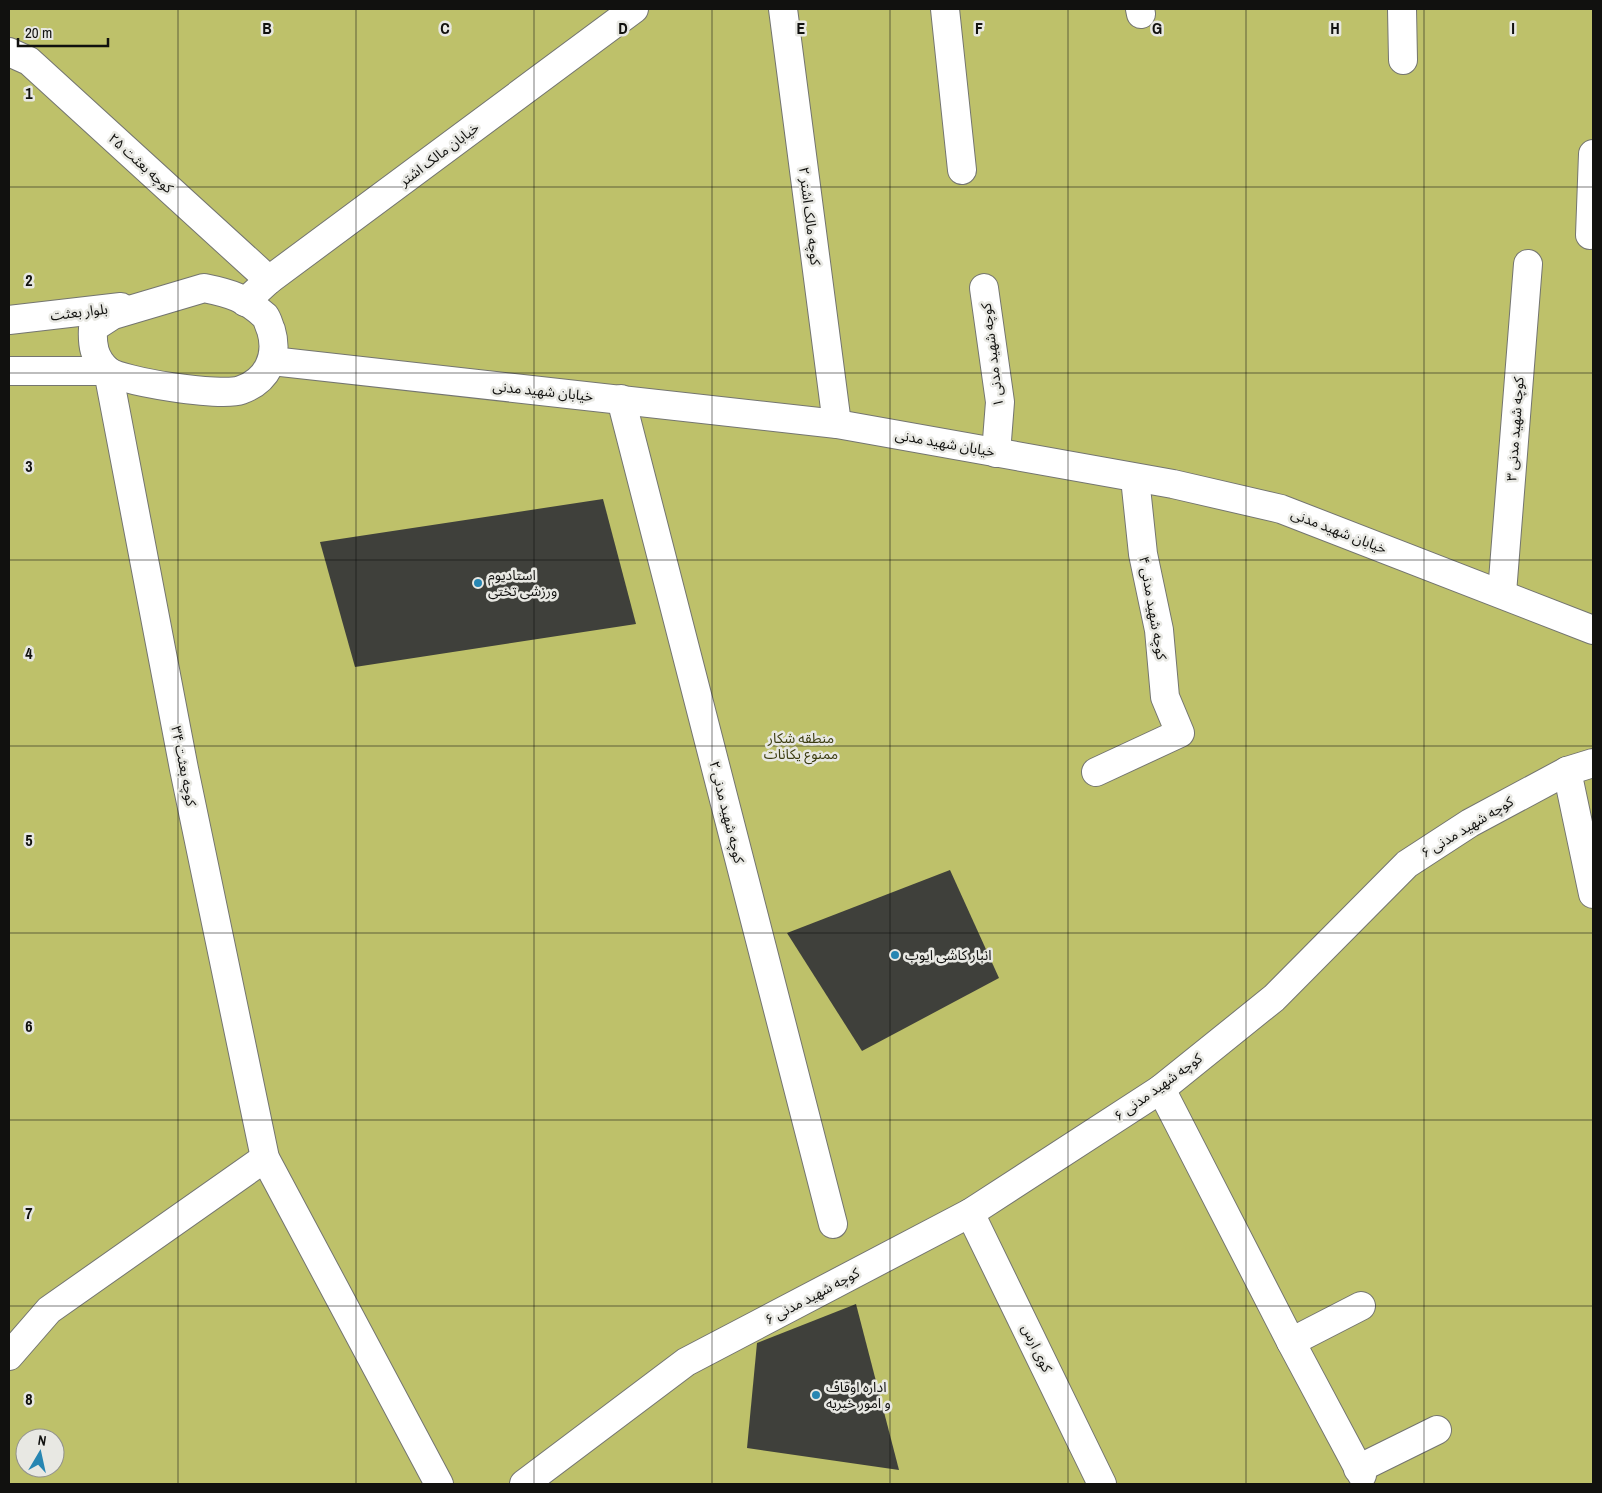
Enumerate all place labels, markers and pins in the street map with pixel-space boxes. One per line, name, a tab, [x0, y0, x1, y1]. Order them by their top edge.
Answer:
place label: استادیوم ورزشی تختی	[488, 566, 557, 600]
marker: استادیوم ورزشی تختی	[472, 577, 484, 589]
place label: انبار کاشی ایوب	[905, 946, 992, 964]
marker: انبار کاشی ایوب	[889, 949, 901, 961]
place label: اداره اوقاف و امور خیریه	[826, 1378, 891, 1412]
marker: اداره اوقاف و امور خیریه	[810, 1389, 822, 1401]

